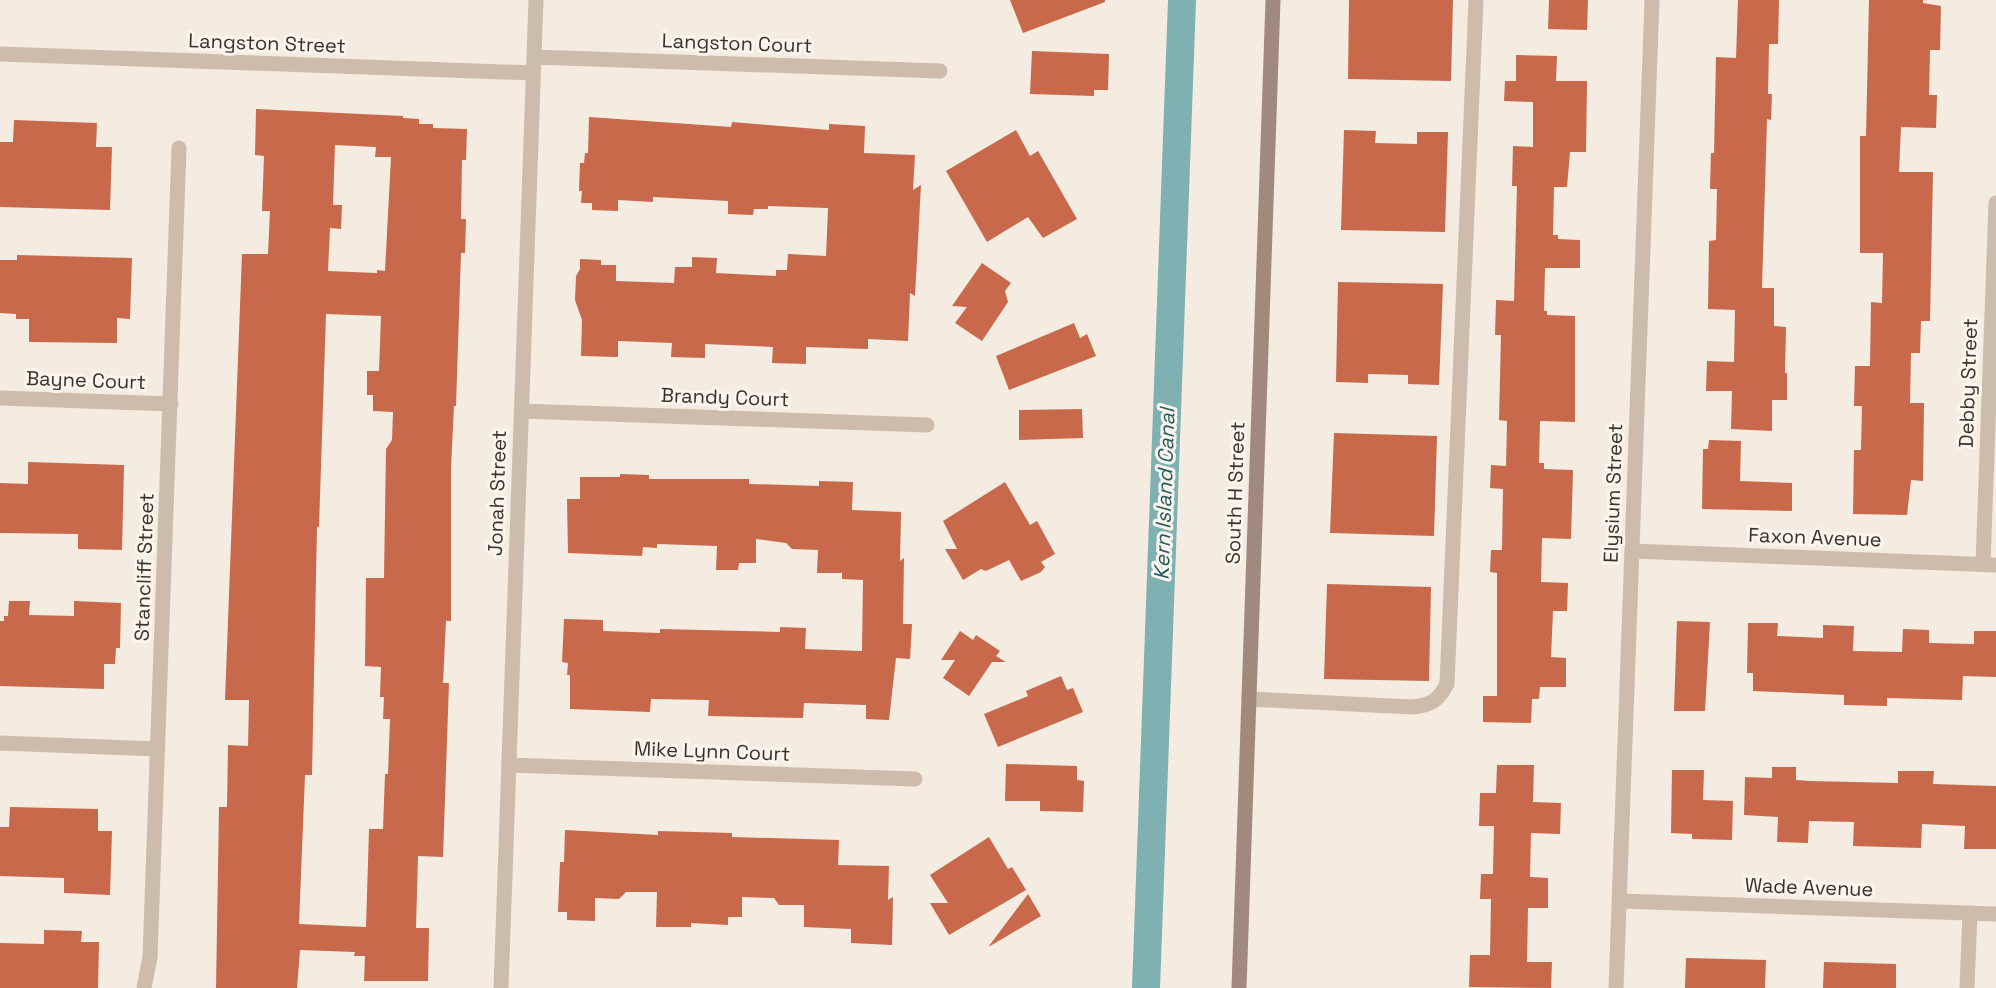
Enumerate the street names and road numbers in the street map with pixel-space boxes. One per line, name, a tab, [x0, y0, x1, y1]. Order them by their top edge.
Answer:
street label: Langston Street	[188, 27, 346, 59]
street label: Langston Court	[661, 27, 813, 59]
street label: Debby Street	[1953, 318, 1983, 448]
street label: Bayne Court	[26, 365, 146, 395]
street label: Brandy Court	[660, 382, 790, 412]
street label: South H Street	[1220, 421, 1250, 565]
street label: Elysium Street	[1598, 423, 1628, 563]
street label: Jonah Street	[482, 430, 512, 556]
street label: Stancliff Street	[128, 492, 160, 642]
street label: Faxon Avenue	[1748, 522, 1882, 552]
street label: Mike Lynn Court	[633, 735, 791, 767]
street label: Wade Avenue	[1744, 872, 1874, 902]

